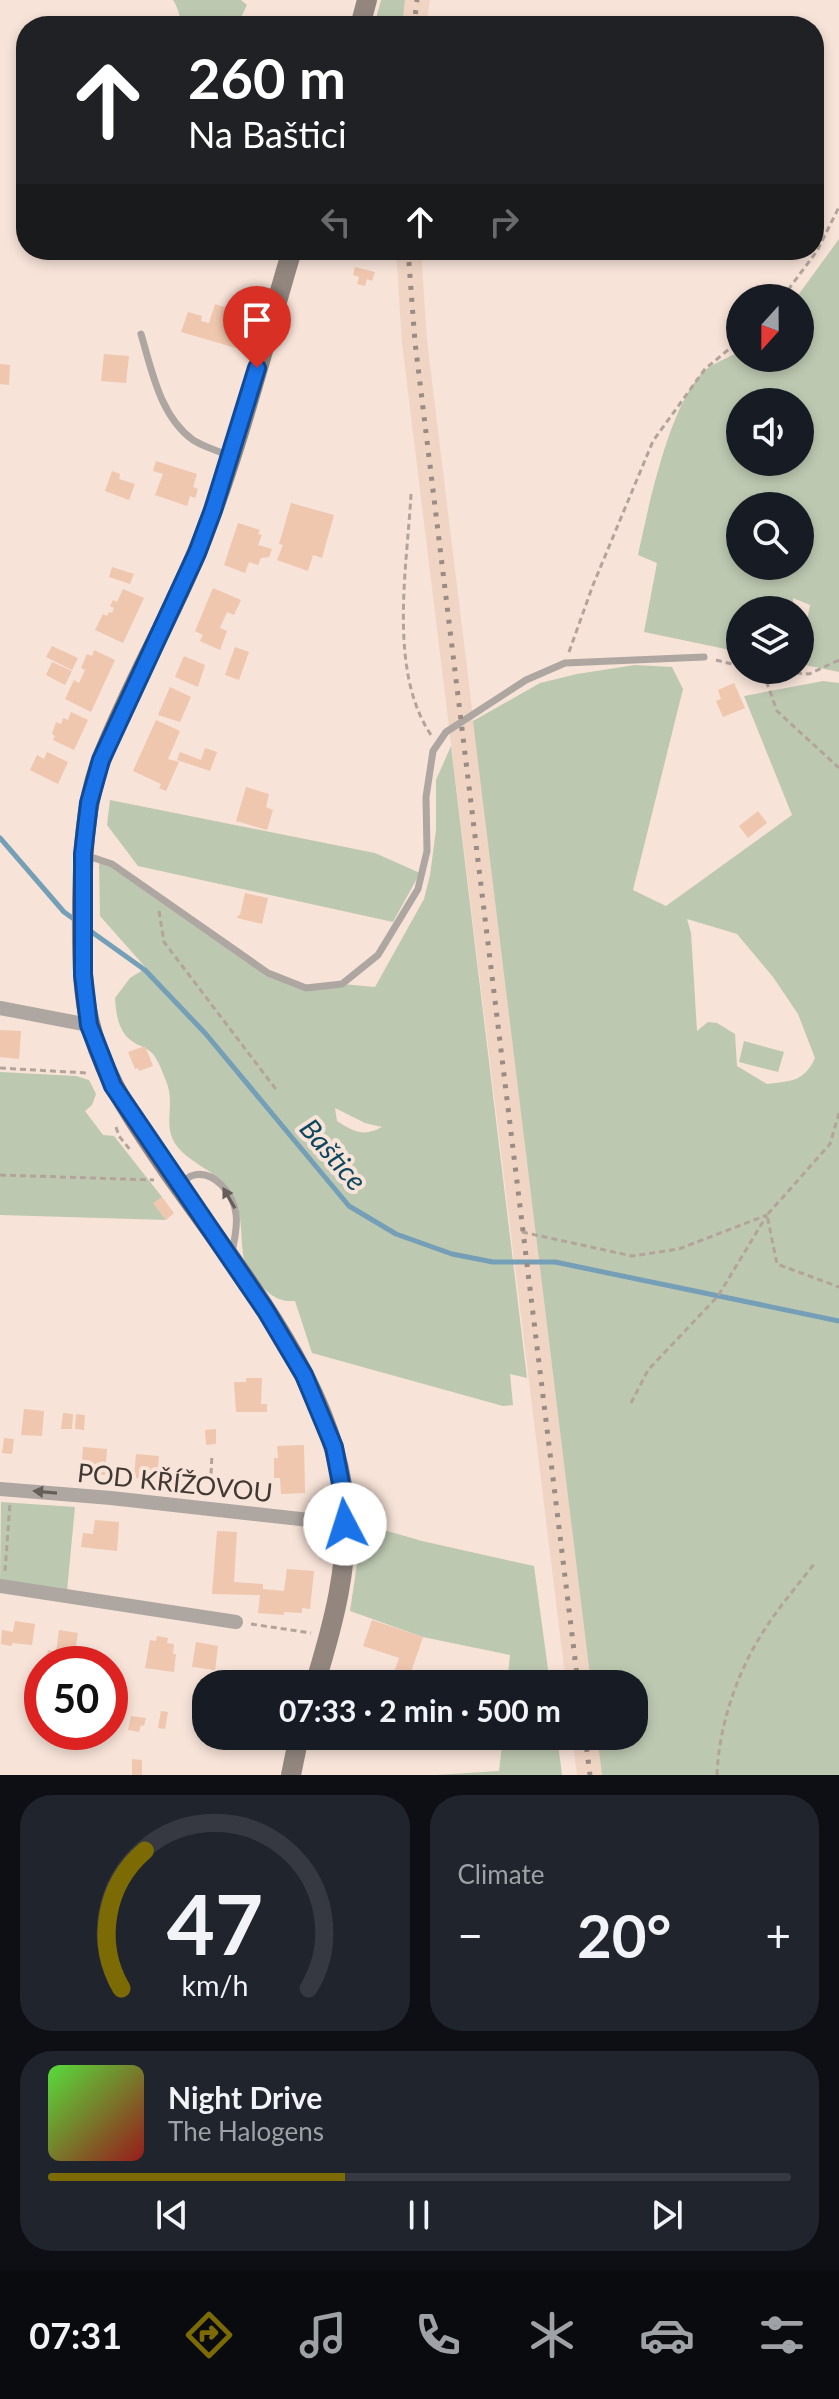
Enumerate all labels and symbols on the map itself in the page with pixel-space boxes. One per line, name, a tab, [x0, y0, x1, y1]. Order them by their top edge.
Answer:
north arrow	[726, 284, 814, 372]
pin	[223, 286, 291, 368]
water label: Baštice	[294, 1111, 374, 1197]
one-way arrow	[223, 1187, 237, 1209]
street label: POD KŘÍŽOVOU	[76, 1456, 274, 1508]
position arrow	[303, 1482, 387, 1566]
one-way arrow	[32, 1485, 57, 1498]
speed limit sign: 50	[24, 1646, 128, 1750]

